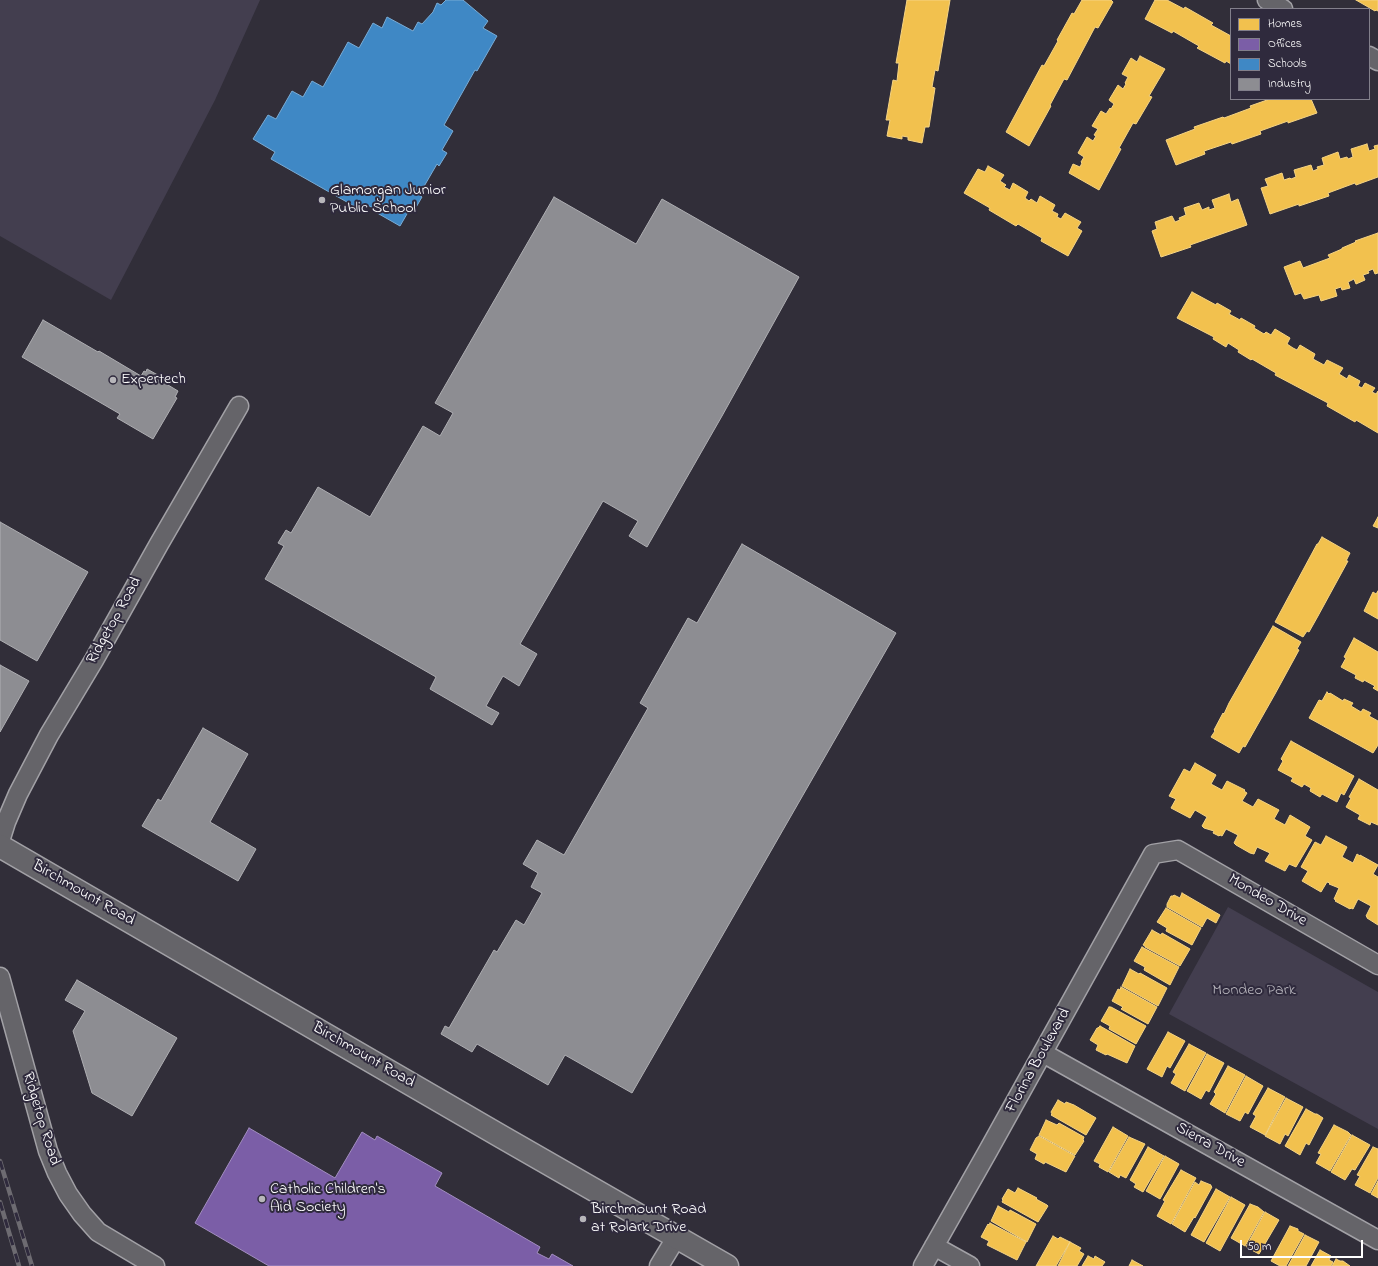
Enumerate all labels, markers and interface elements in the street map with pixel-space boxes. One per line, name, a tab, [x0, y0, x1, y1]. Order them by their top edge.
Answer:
legend	[1230, 8, 1370, 100]
text: Homes	[1268, 15, 1302, 33]
text: Offices	[1268, 35, 1302, 53]
text: Schools	[1268, 55, 1307, 73]
text: Industry	[1268, 75, 1311, 93]
place label: Glamorgan Junior Public School	[330, 181, 446, 219]
marker: Glamorgan Junior Public School	[317, 195, 327, 205]
place label: Expertech	[121, 370, 186, 390]
marker: Expertech	[108, 375, 118, 385]
street label: Ridgetop Road	[83, 574, 147, 668]
street label: Birchmount Road	[28, 857, 138, 931]
street label: Mondeo Drive	[1224, 871, 1310, 931]
park label: Mondeo Park	[1212, 981, 1296, 1001]
street label: Florina Boulevard	[1002, 1005, 1076, 1117]
street label: Birchmount Road	[308, 1019, 418, 1093]
street label: Ridgetop Road	[17, 1070, 63, 1168]
street label: Sierra Drive	[1172, 1119, 1248, 1173]
place label: Catholic Children's Aid Society	[270, 1180, 386, 1218]
marker: Catholic Children's Aid Society	[257, 1194, 267, 1204]
place label: Birchmount Road at Rolark Drive	[591, 1200, 706, 1238]
marker: Birchmount Road at Rolark Drive	[578, 1214, 588, 1224]
scale bar	[1242, 1232, 1365, 1258]
text: 50 m	[1247, 1238, 1271, 1256]

